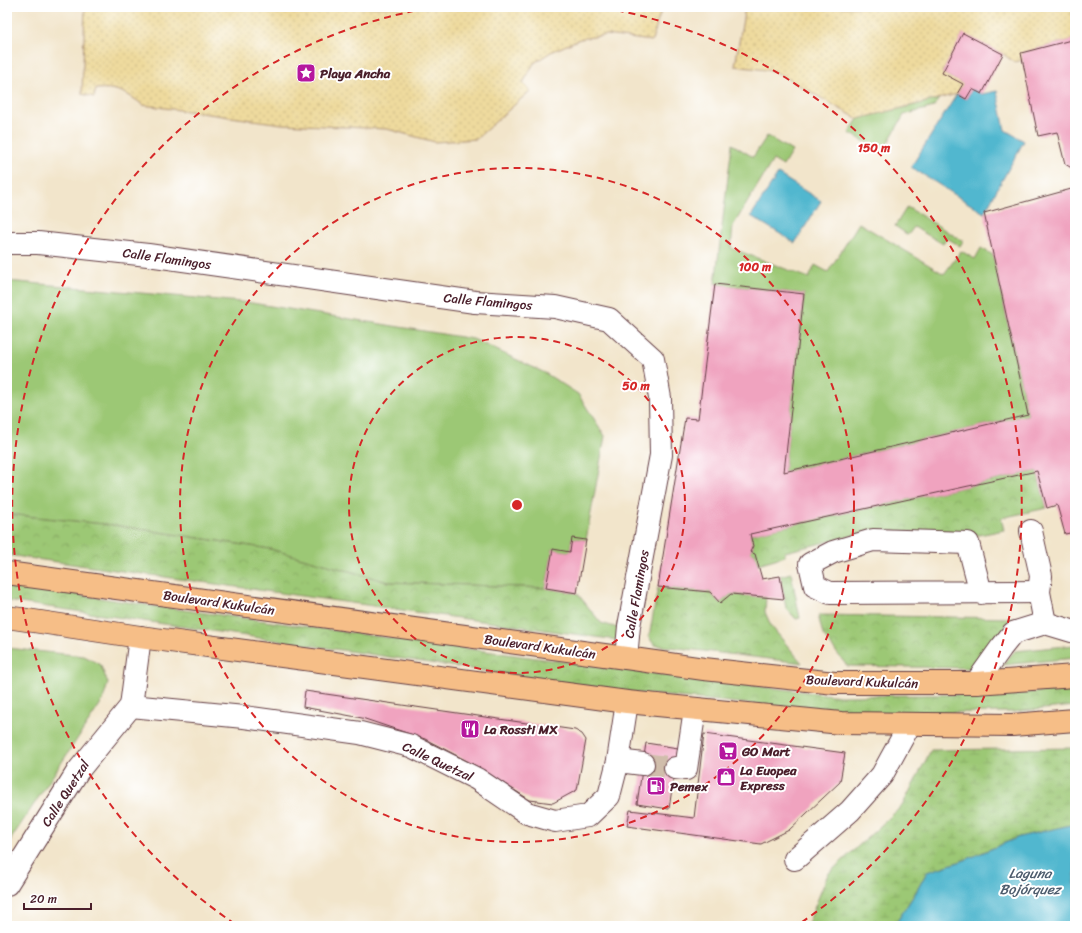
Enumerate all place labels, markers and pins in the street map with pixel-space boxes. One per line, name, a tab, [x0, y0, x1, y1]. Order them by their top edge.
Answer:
place icon: Playa Ancha	[295, 62, 317, 84]
place label: Playa Ancha	[320, 62, 391, 85]
centre of rings	[510, 498, 524, 512]
restaurant icon: La Rossti MX	[459, 718, 481, 740]
place label: La Rossti MX	[484, 718, 558, 741]
supermarket icon: GO Mart	[717, 740, 739, 762]
place label: GO Mart	[741, 740, 791, 763]
place label: La Euopea Express	[740, 759, 797, 797]
shop icon: La Euopea Express	[715, 766, 737, 788]
fuel station icon: Pemex	[645, 775, 667, 797]
place label: Pemex	[670, 775, 708, 798]

